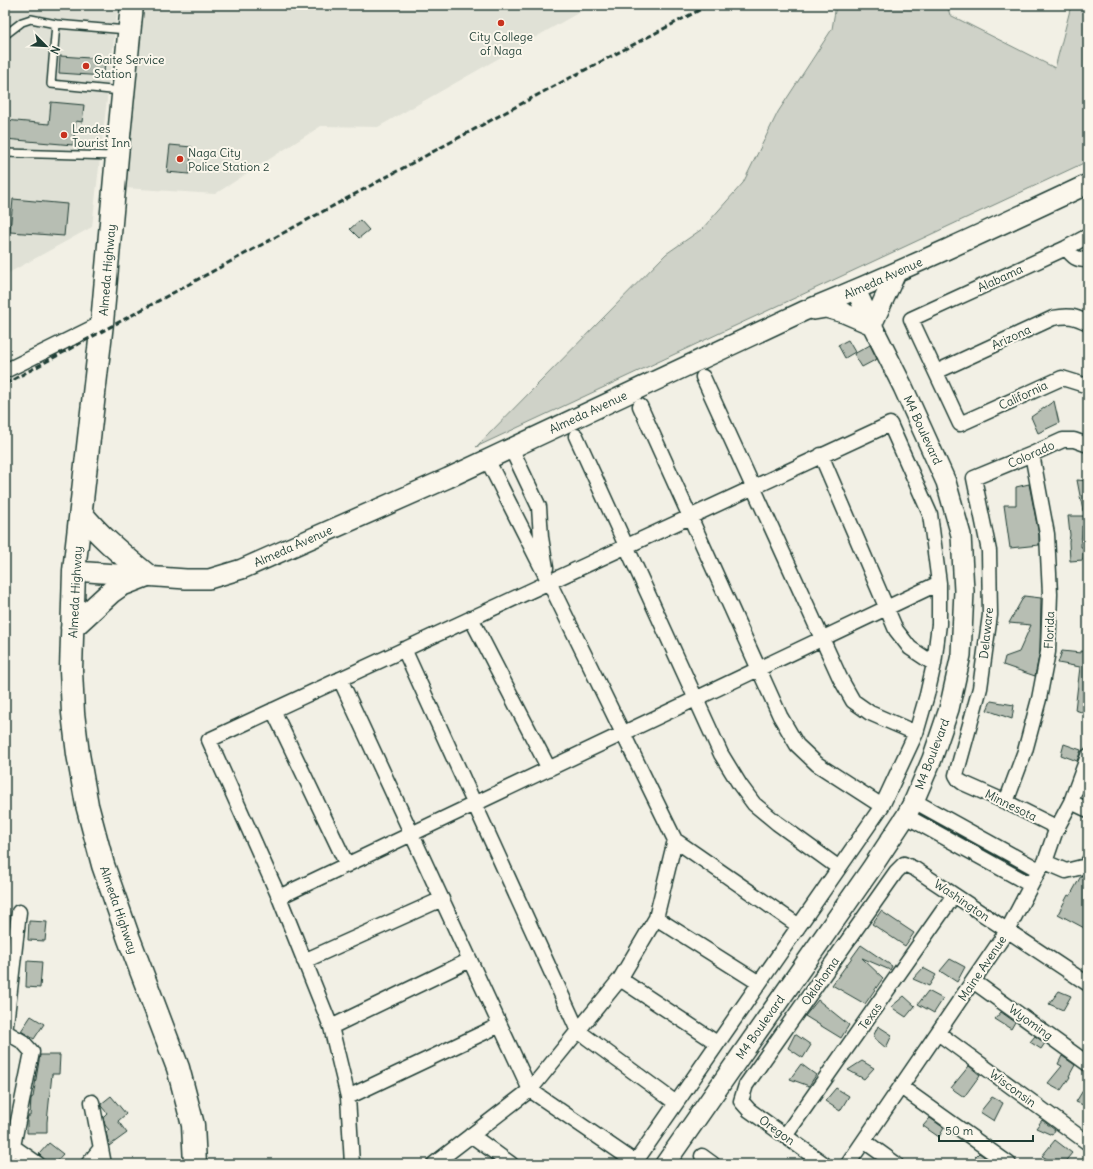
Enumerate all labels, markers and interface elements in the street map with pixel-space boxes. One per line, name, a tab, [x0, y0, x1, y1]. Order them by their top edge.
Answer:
marker: City College of Naga	[496, 18, 506, 28]
north arrow	[26, 26, 66, 66]
place label: City College of Naga	[469, 29, 533, 58]
text: N	[47, 44, 63, 56]
place label: Gaite Service Station	[94, 52, 164, 81]
marker: Gaite Service Station	[81, 61, 91, 71]
place label: Lendes Tourist Inn	[72, 121, 130, 150]
marker: Lendes Tourist Inn	[59, 130, 69, 140]
place label: Naga City Police Station 2	[188, 145, 270, 174]
marker: Naga City Police Station 2	[175, 154, 185, 164]
street label: Almeda Highway	[96, 224, 118, 316]
street label: Almeda Avenue	[841, 254, 925, 302]
street label: Alabama	[975, 261, 1025, 295]
street label: Arizona	[989, 321, 1033, 353]
street label: California	[996, 377, 1050, 413]
street label: Almeda Avenue	[547, 387, 629, 437]
street label: M4 Boulevard	[900, 393, 946, 467]
street label: Colorado	[1005, 437, 1057, 471]
street label: Almeda Avenue	[251, 522, 335, 570]
street label: Almeda Highway	[65, 546, 85, 638]
street label: Delaware	[976, 606, 996, 660]
street label: Florida	[1041, 611, 1057, 649]
street label: M4 Boulevard	[912, 716, 952, 792]
street label: Minnesota	[983, 786, 1039, 824]
street label: Almeda Highway	[97, 864, 141, 956]
street label: Washington	[931, 876, 993, 924]
street label: Maine Avenue	[955, 932, 1009, 1004]
street label: Oklahoma	[798, 954, 842, 1008]
street label: M4 Boulevard	[732, 992, 788, 1062]
street label: Texas	[855, 999, 885, 1033]
street label: Wyoming	[1006, 1001, 1056, 1043]
street label: Wisconsin	[987, 1066, 1039, 1110]
street label: Oregon	[756, 1112, 798, 1148]
scale bar	[939, 1117, 1033, 1143]
text: 50 m	[945, 1123, 974, 1138]

